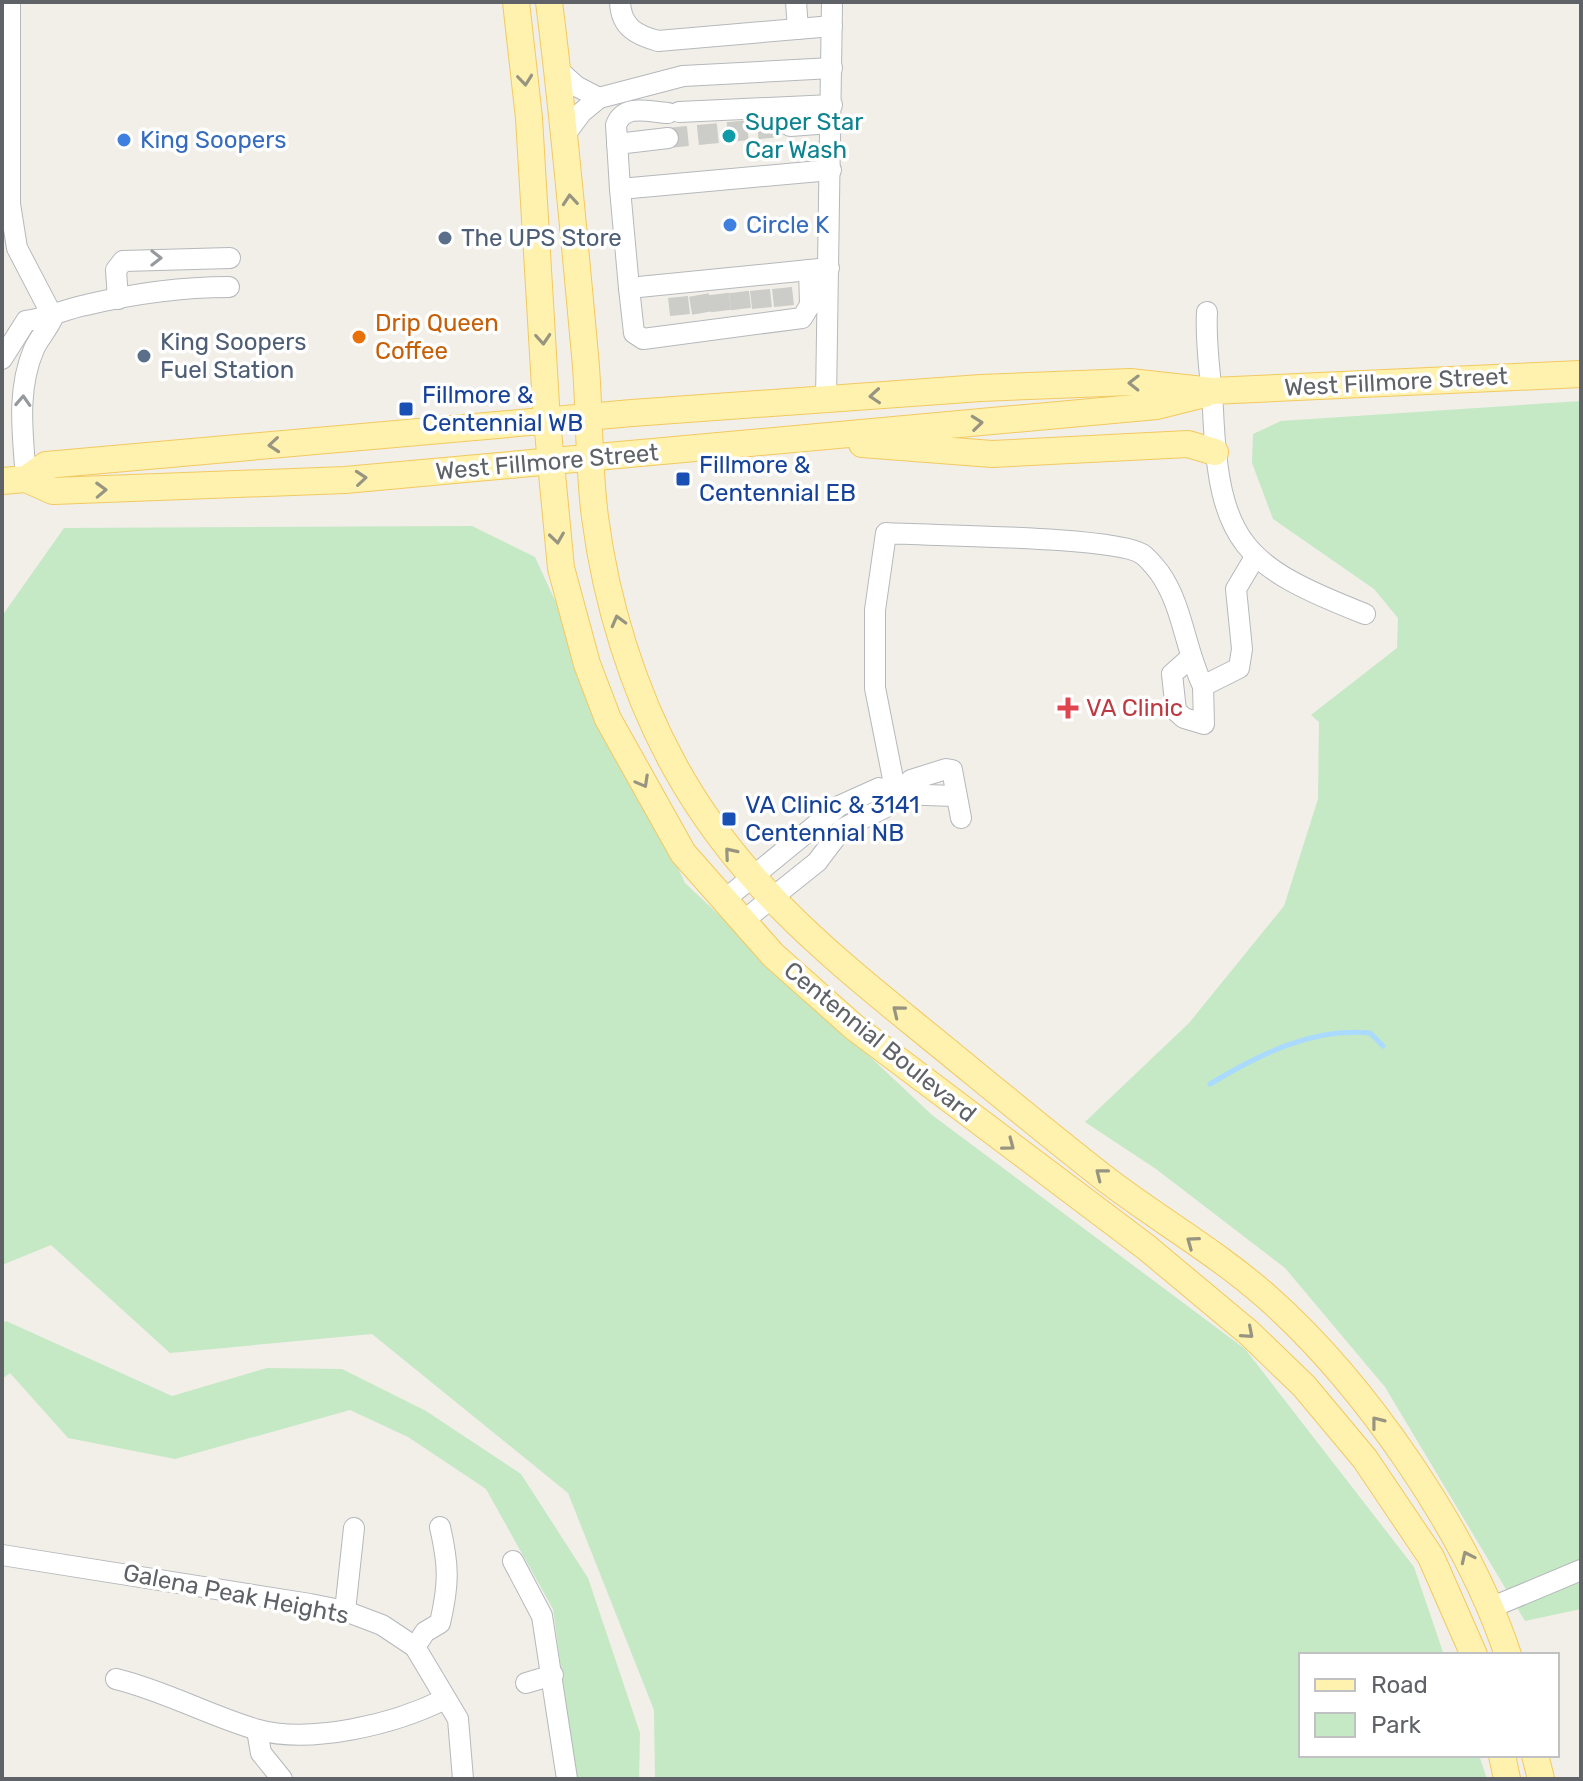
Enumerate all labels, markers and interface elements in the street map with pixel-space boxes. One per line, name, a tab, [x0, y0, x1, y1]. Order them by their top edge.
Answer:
one-way arrow	[517, 73, 534, 86]
place label: Super Star Car Wash	[745, 108, 863, 164]
place label: King Soopers	[140, 126, 287, 154]
marker: Super Star Car Wash	[720, 127, 738, 145]
marker: King Soopers	[115, 131, 133, 149]
one-way arrow	[562, 193, 579, 206]
place label: Circle K	[746, 211, 830, 239]
marker: Circle K	[721, 216, 739, 234]
place label: The UPS Store	[461, 224, 622, 252]
marker: The UPS Store	[436, 229, 454, 247]
one-way arrow	[150, 249, 163, 267]
place label: Drip Queen Coffee	[375, 309, 499, 365]
place label: King Soopers Fuel Station	[160, 328, 307, 384]
marker: Drip Queen Coffee	[350, 328, 368, 346]
one-way arrow	[534, 333, 551, 346]
marker: King Soopers Fuel Station	[135, 347, 153, 365]
street label: West Fillmore Street	[1283, 362, 1509, 402]
one-way arrow	[1127, 374, 1140, 392]
place label: Fillmore & Centennial WB	[422, 381, 583, 437]
one-way arrow	[868, 387, 881, 404]
one-way arrow	[14, 394, 31, 407]
marker: Fillmore & Centennial WB	[397, 400, 415, 418]
one-way arrow	[971, 414, 984, 431]
one-way arrow	[267, 436, 280, 453]
street label: West Fillmore Street	[434, 438, 660, 486]
place label: Fillmore & Centennial EB	[699, 451, 856, 507]
one-way arrow	[355, 470, 368, 487]
marker: Fillmore & Centennial EB	[674, 470, 692, 488]
one-way arrow	[95, 481, 108, 498]
one-way arrow	[548, 532, 565, 545]
one-way arrow	[611, 614, 628, 628]
place label: VA Clinic	[1086, 694, 1183, 722]
marker: VA Clinic	[1057, 697, 1079, 719]
one-way arrow	[633, 773, 649, 788]
place label: VA Clinic & 3141 Centennial NB	[745, 791, 919, 847]
marker: VA Clinic & 3141 Centennial NB	[720, 810, 738, 828]
one-way arrow	[725, 848, 740, 863]
street label: Centennial Boulevard	[778, 956, 982, 1128]
one-way arrow	[893, 1006, 908, 1021]
one-way arrow	[1000, 1136, 1014, 1150]
one-way arrow	[1095, 1170, 1110, 1184]
one-way arrow	[1186, 1237, 1201, 1251]
one-way arrow	[1239, 1323, 1254, 1338]
one-way arrow	[1372, 1417, 1387, 1431]
one-way arrow	[1460, 1551, 1476, 1566]
street label: Galena Peak Heights	[121, 1558, 351, 1630]
legend	[1299, 1653, 1559, 1757]
text: Road	[1371, 1671, 1428, 1699]
text: Park	[1371, 1711, 1422, 1739]

